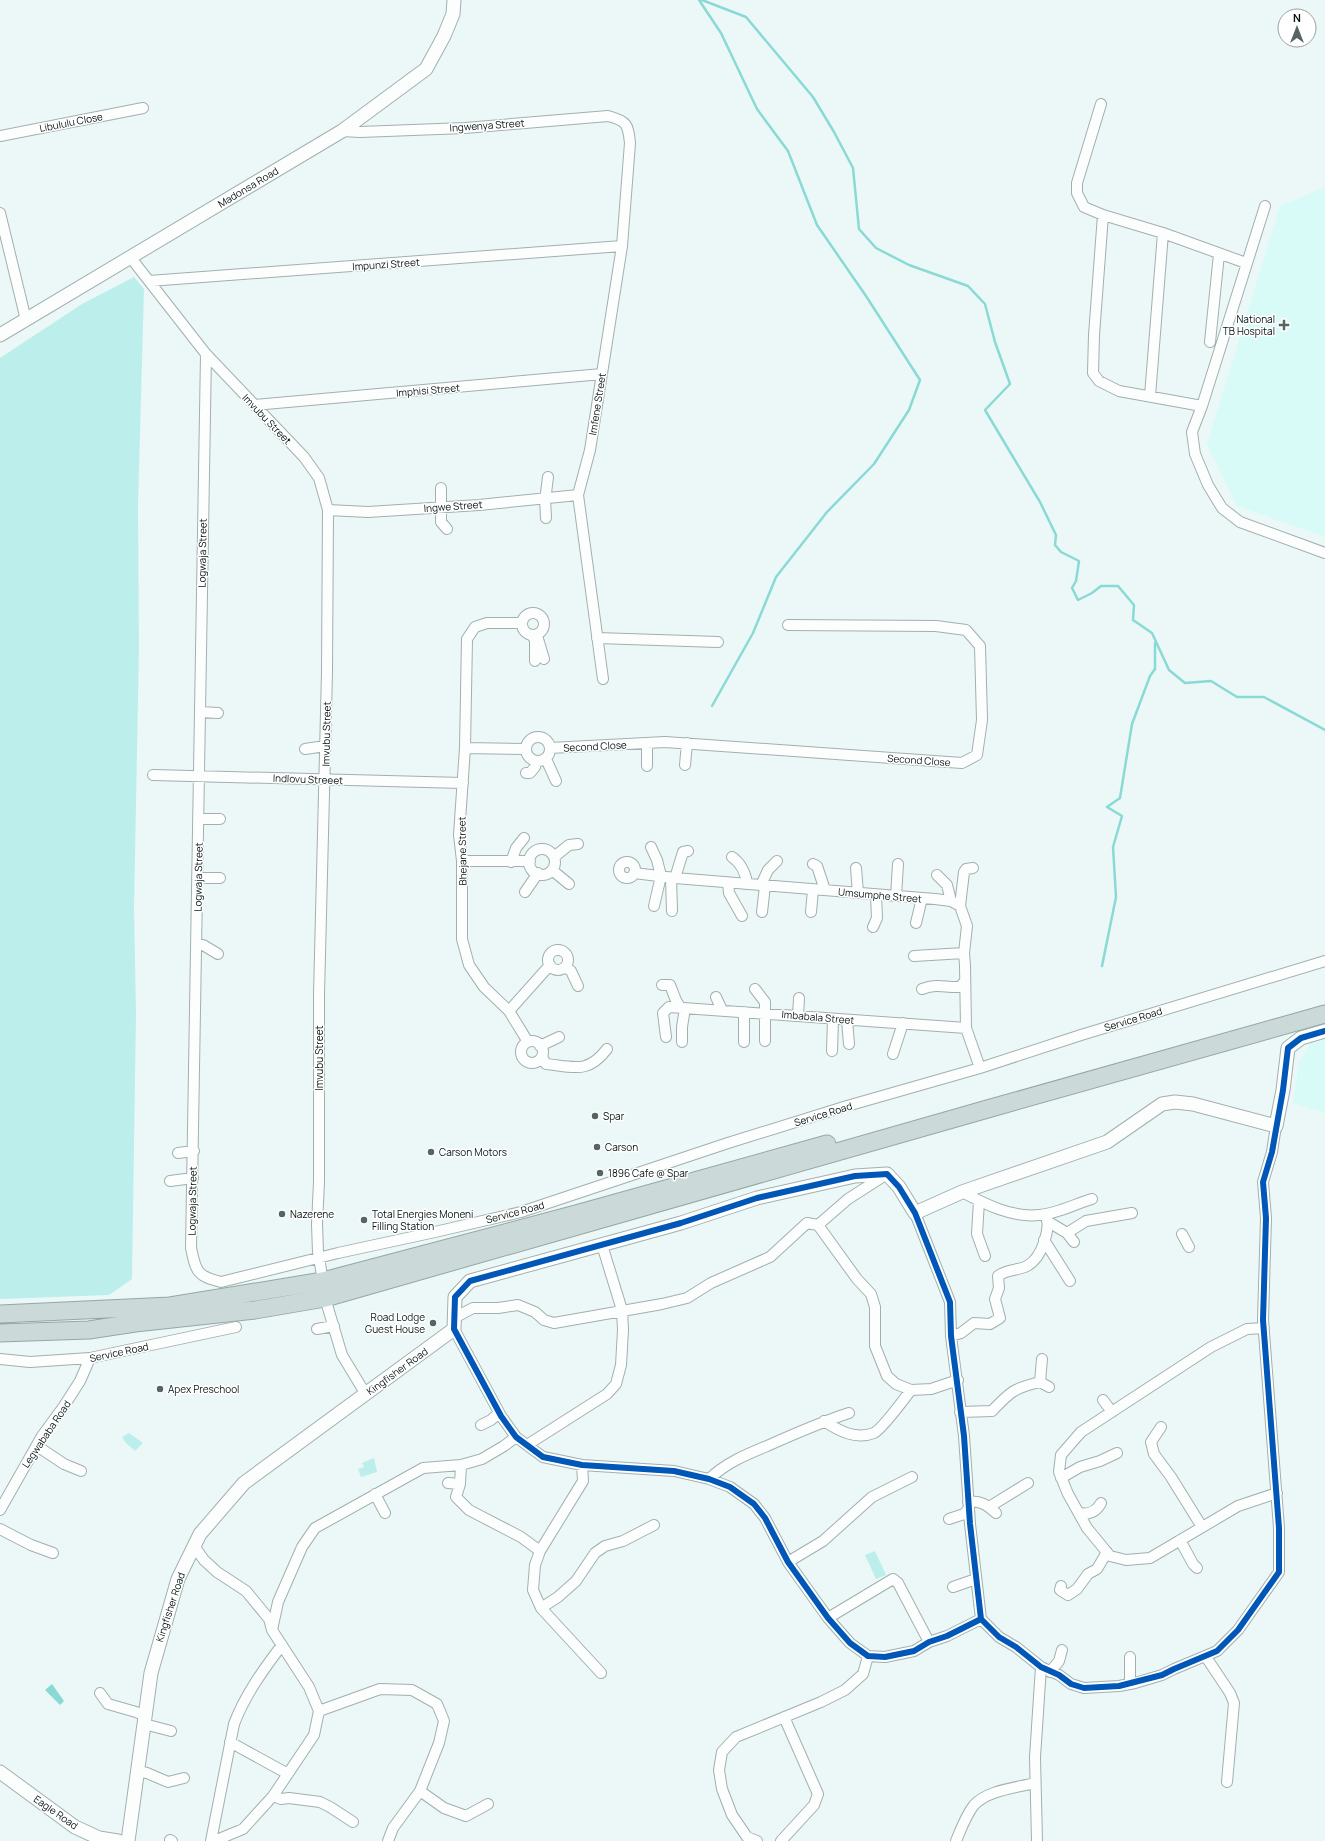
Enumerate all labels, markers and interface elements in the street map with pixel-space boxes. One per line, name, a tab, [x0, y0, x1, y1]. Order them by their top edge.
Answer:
north arrow	[1277, 8, 1317, 48]
text: N	[1293, 10, 1301, 25]
street label: Libululu Close	[38, 109, 104, 135]
street label: Ingwenya Street	[449, 115, 525, 135]
street label: Madonsa Road	[215, 163, 281, 211]
street label: Impunzi Street	[352, 255, 420, 273]
place label: National TB Hospital	[1223, 312, 1275, 338]
marker: National TB Hospital	[1278, 319, 1290, 331]
street label: Imfene Street	[585, 372, 609, 436]
street label: Imphisi Street	[396, 380, 460, 400]
street label: Imvubu Street	[239, 391, 295, 447]
street label: Ingwe Street	[423, 497, 483, 515]
street label: Logwaja Street	[194, 518, 210, 588]
street label: Imvubu Street	[318, 701, 334, 767]
street label: Second Close	[563, 737, 627, 755]
street label: Second Close	[887, 751, 951, 769]
street label: Indlovu Streeet	[273, 771, 343, 787]
street label: Bhejane Street	[454, 816, 470, 886]
street label: Logwaja Street	[190, 842, 206, 912]
street label: Umsumphe Street	[837, 884, 923, 906]
street label: Service Road	[1102, 1004, 1164, 1034]
street label: Imbabala Street	[781, 1007, 855, 1027]
street label: Imvubu Street	[312, 1025, 326, 1091]
street label: Service Road	[792, 1099, 854, 1129]
place label: Spar	[603, 1109, 625, 1123]
marker: Spar	[590, 1111, 600, 1121]
place label: Carson	[605, 1140, 638, 1154]
marker: Carson	[592, 1142, 602, 1152]
place label: Carson Motors	[439, 1145, 507, 1159]
marker: Carson Motors	[426, 1147, 436, 1157]
street label: Logwaja Street	[184, 1166, 200, 1236]
place label: 1896 Cafe @ Spar	[608, 1166, 689, 1180]
marker: 1896 Cafe @ Spar	[595, 1168, 605, 1178]
street label: Service Road	[484, 1197, 546, 1227]
place label: Nazerene	[290, 1207, 334, 1221]
place label: Total Energies Moneni Filling Station	[372, 1207, 473, 1233]
marker: Nazerene	[277, 1209, 287, 1219]
marker: Total Energies Moneni Filling Station	[359, 1215, 369, 1225]
place label: Road Lodge Guest House	[365, 1310, 425, 1336]
marker: Road Lodge Guest House	[428, 1318, 438, 1328]
street label: Service Road	[88, 1339, 150, 1365]
street label: Kingfisher Road	[364, 1344, 430, 1398]
place label: Apex Preschool	[168, 1382, 239, 1396]
marker: Apex Preschool	[155, 1384, 165, 1394]
street label: Legwababa Road	[18, 1398, 74, 1470]
street label: Kingfisher Road	[152, 1570, 188, 1644]
street label: Eagle Road	[31, 1792, 81, 1832]

